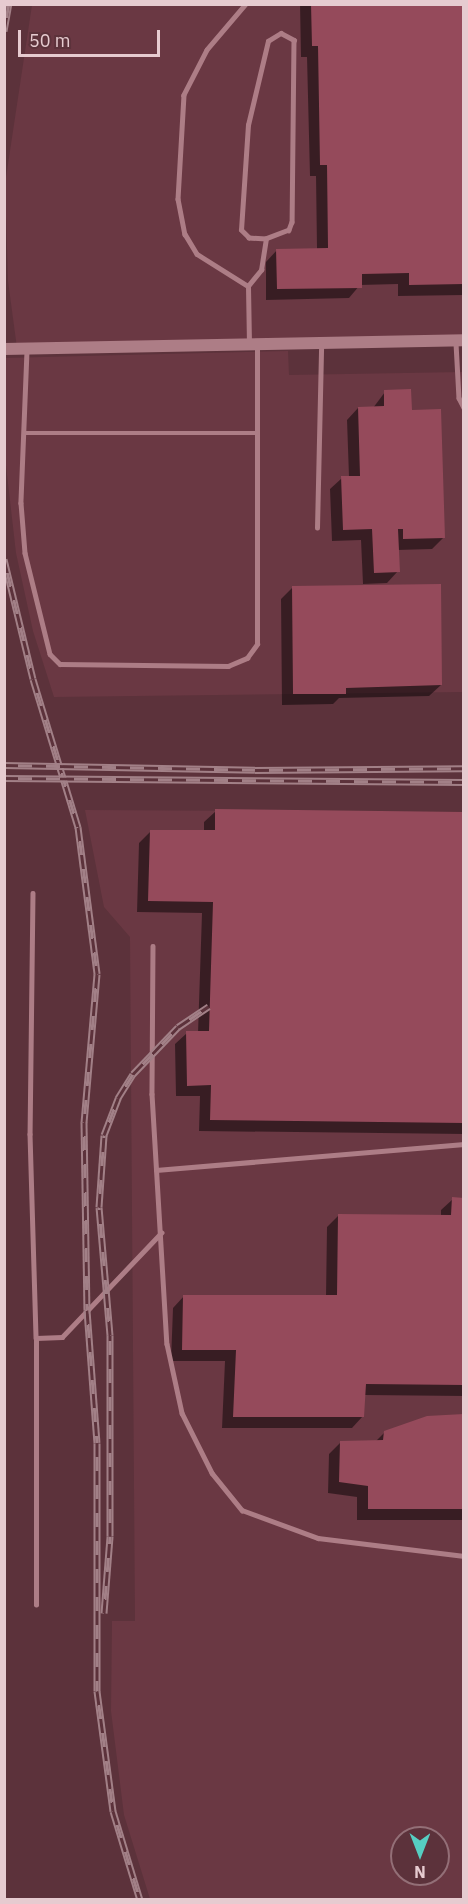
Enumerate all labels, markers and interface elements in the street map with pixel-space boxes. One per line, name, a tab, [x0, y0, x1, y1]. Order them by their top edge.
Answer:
scale bar	[21, 18, 164, 56]
text: 50 m	[29, 29, 71, 52]
north arrow	[390, 1826, 450, 1886]
text: N	[414, 1862, 426, 1882]

